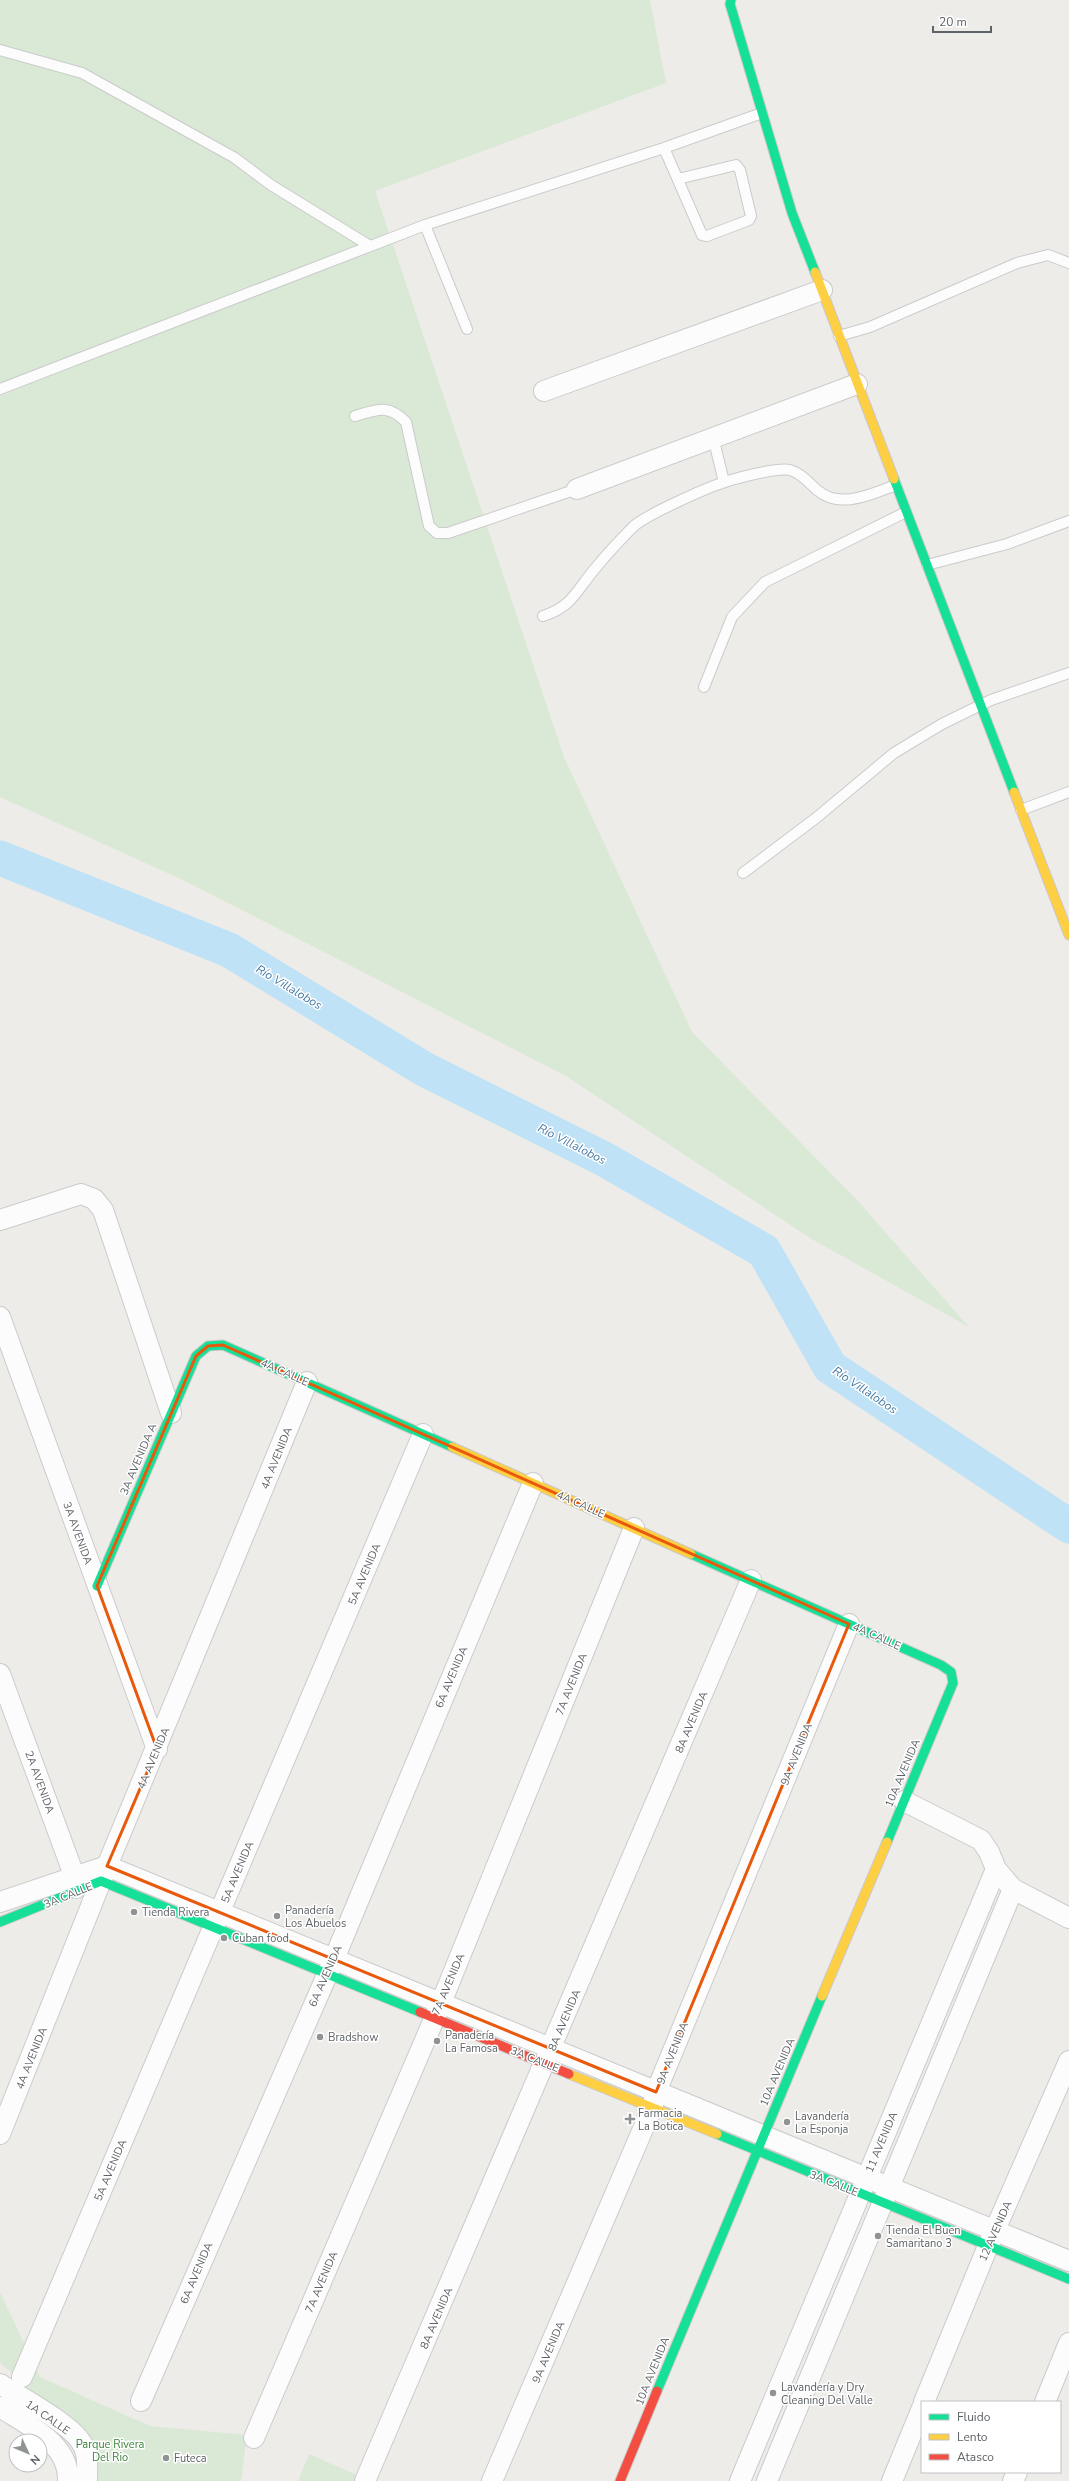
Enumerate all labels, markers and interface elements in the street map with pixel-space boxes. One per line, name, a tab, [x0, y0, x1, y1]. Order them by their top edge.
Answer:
scale bar	[933, 8, 991, 34]
text: 20 m	[939, 14, 967, 30]
water label: Río Villalobos	[253, 961, 325, 1013]
water label: Río Villalobos	[535, 1120, 609, 1168]
street label: 4A CALLE	[258, 1355, 311, 1390]
water label: Río Villalobos	[830, 1362, 901, 1418]
street label: 3A AVENIDA A	[117, 1421, 160, 1497]
street label: 4A AVENIDA	[257, 1425, 296, 1492]
street label: 4A CALLE	[554, 1487, 607, 1522]
street label: 3A AVENIDA	[59, 1500, 96, 1567]
street label: 5A AVENIDA	[345, 1541, 384, 1607]
street label: 4A CALLE	[850, 1619, 903, 1654]
street label: 6A AVENIDA	[432, 1644, 471, 1710]
street label: 7A AVENIDA	[552, 1651, 591, 1718]
street label: 8A AVENIDA	[672, 1689, 711, 1755]
street label: 9A AVENIDA	[777, 1721, 816, 1788]
street label: 4A AVENIDA	[134, 1725, 173, 1791]
street label: 10A AVENIDA	[881, 1737, 924, 1809]
street label: 2A AVENIDA	[21, 1749, 58, 1816]
street label: 5A AVENIDA	[218, 1839, 257, 1905]
street label: 3A CALLE	[42, 1879, 95, 1912]
place label: Panadería Los Abuelos	[285, 1903, 346, 1931]
place label: Tienda Rivera	[142, 1905, 210, 1920]
marker: Tienda Rivera	[129, 1907, 139, 1917]
marker: Panadería Los Abuelos	[272, 1911, 282, 1921]
place label: Cuban food	[232, 1931, 289, 1946]
marker: Cuban food	[219, 1933, 229, 1943]
street label: 6A AVENIDA	[305, 1943, 346, 2009]
street label: 7A AVENIDA	[429, 1951, 468, 2017]
street label: 8A AVENIDA	[545, 1987, 584, 2053]
street label: 9A AVENIDA	[653, 2020, 692, 2087]
street label: 4A AVENIDA	[12, 2025, 51, 2092]
place label: Panadería La Famosa	[445, 2028, 498, 2056]
place label: Bradshow	[328, 2030, 378, 2045]
marker: Bradshow	[315, 2032, 325, 2042]
marker: Panadería La Famosa	[432, 2036, 442, 2046]
street label: 10A AVENIDA	[756, 2036, 799, 2108]
street label: 3A CALLE	[508, 2043, 561, 2076]
place label: Farmacia La Botica	[638, 2106, 684, 2134]
place label: Lavandería La Esponja	[795, 2109, 849, 2137]
street label: 11 AVENIDA	[862, 2110, 901, 2175]
marker: Farmacia La Botica	[625, 2114, 635, 2124]
marker: Lavandería La Esponja	[782, 2117, 792, 2127]
street label: 5A AVENIDA	[91, 2137, 130, 2203]
street label: 3A CALLE	[807, 2167, 860, 2200]
street label: 12 AVENIDA	[976, 2199, 1015, 2264]
place label: Tienda El Buen Samaritano 3	[886, 2223, 961, 2251]
marker: Tienda El Buen Samaritano 3	[873, 2231, 883, 2241]
street label: 6A AVENIDA	[177, 2240, 216, 2306]
street label: 7A AVENIDA	[302, 2249, 341, 2315]
street label: 8A AVENIDA	[417, 2285, 456, 2351]
street label: 9A AVENIDA	[529, 2319, 568, 2385]
street label: 10A AVENIDA	[632, 2335, 673, 2408]
place label: Lavandería y Dry Cleaning Del Valle	[781, 2380, 873, 2408]
marker: Lavandería y Dry Cleaning Del Valle	[768, 2388, 778, 2398]
street label: 1A CALLE	[23, 2397, 73, 2438]
legend	[921, 2401, 1061, 2473]
text: Fluido	[957, 2409, 991, 2425]
text: Lento	[957, 2429, 988, 2445]
north arrow	[8, 2433, 48, 2473]
park label: Parque Rivera Del Rio	[76, 2437, 145, 2465]
text: Atasco	[957, 2449, 994, 2465]
text: N	[27, 2451, 43, 2468]
place label: Futeca	[174, 2451, 207, 2466]
marker: Futeca	[161, 2453, 171, 2463]

